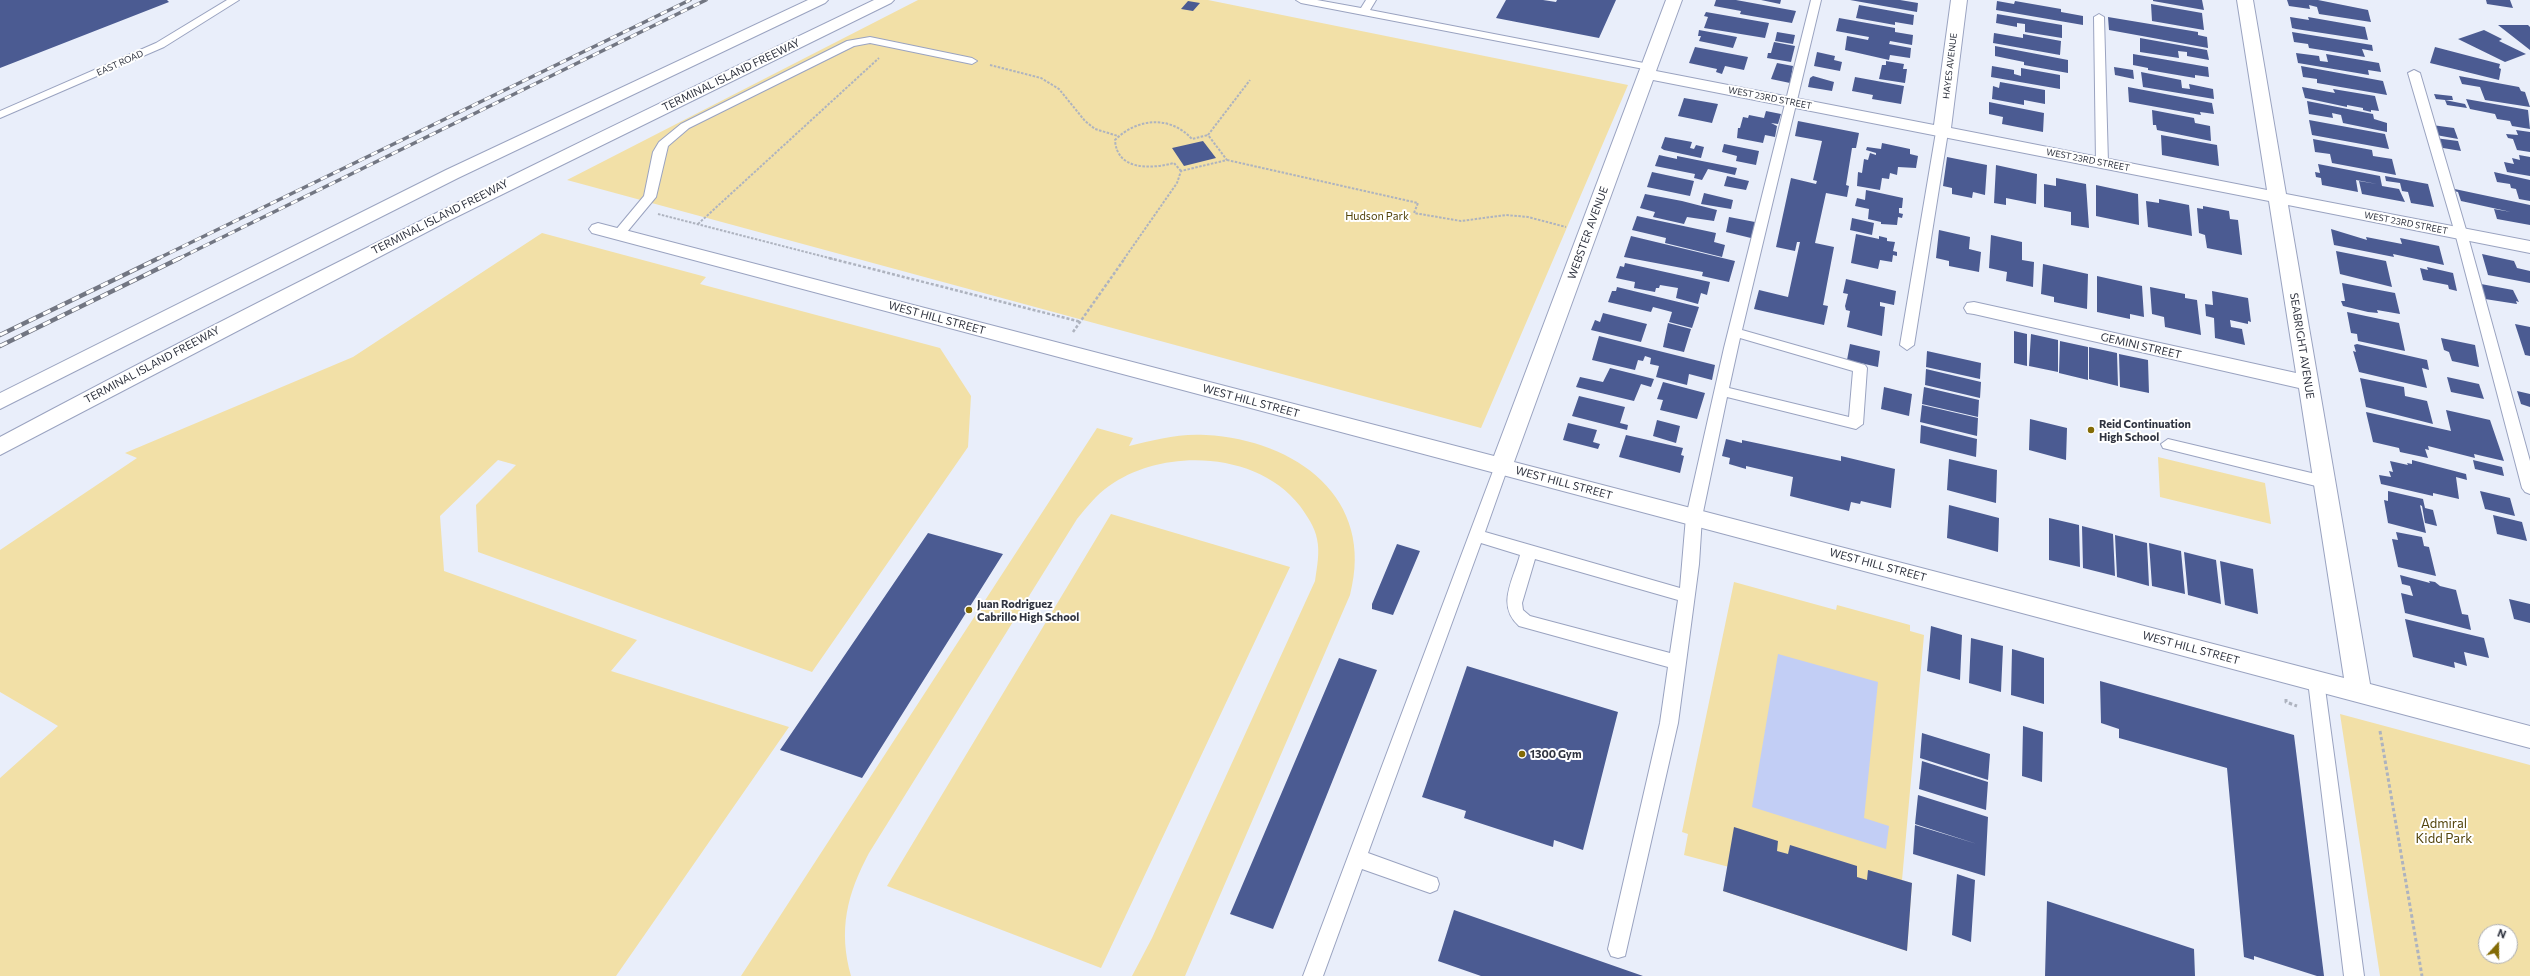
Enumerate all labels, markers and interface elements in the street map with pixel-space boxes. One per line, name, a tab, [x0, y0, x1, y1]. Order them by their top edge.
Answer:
street label: HAYES AVENUE	[1941, 33, 1959, 99]
street label: TERMINAL ISLAND FREEWAY	[660, 36, 802, 114]
street label: EAST ROAD	[95, 48, 145, 78]
street label: WEST 23RD STREET	[1727, 85, 1813, 111]
street label: WEST 23RD STREET	[2045, 147, 2131, 173]
street label: TERMINAL ISLAND FREEWAY	[369, 177, 511, 257]
street label: WEBSTER AVENUE	[1565, 185, 1611, 281]
park label: Hudson Park	[1345, 209, 1409, 223]
street label: WEST 23RD STREET	[2363, 210, 2449, 236]
street label: SEABRIGHT AVENUE	[2287, 292, 2317, 400]
street label: WEST HILL STREET	[887, 299, 987, 337]
street label: TERMINAL ISLAND FREEWAY	[82, 324, 222, 406]
street label: GEMINI STREET	[2099, 330, 2183, 362]
street label: WEST HILL STREET	[1201, 382, 1301, 420]
place label: Reid Continuation High School	[2099, 417, 2191, 443]
marker: Reid Continuation High School	[2086, 425, 2096, 435]
street label: WEST HILL STREET	[1514, 464, 1614, 502]
street label: WEST HILL STREET	[1828, 546, 1928, 584]
place label: Juan Rodriguez Cabrillo High School	[977, 597, 1079, 623]
marker: Juan Rodriguez Cabrillo High School	[964, 605, 974, 615]
street label: WEST HILL STREET	[2141, 629, 2241, 667]
place label: 1300 Gym	[1530, 747, 1581, 761]
marker: 1300 Gym	[1517, 749, 1527, 759]
park label: Admiral Kidd Park	[2416, 816, 2472, 847]
north arrow	[2478, 924, 2518, 964]
text: N	[2496, 926, 2508, 941]

